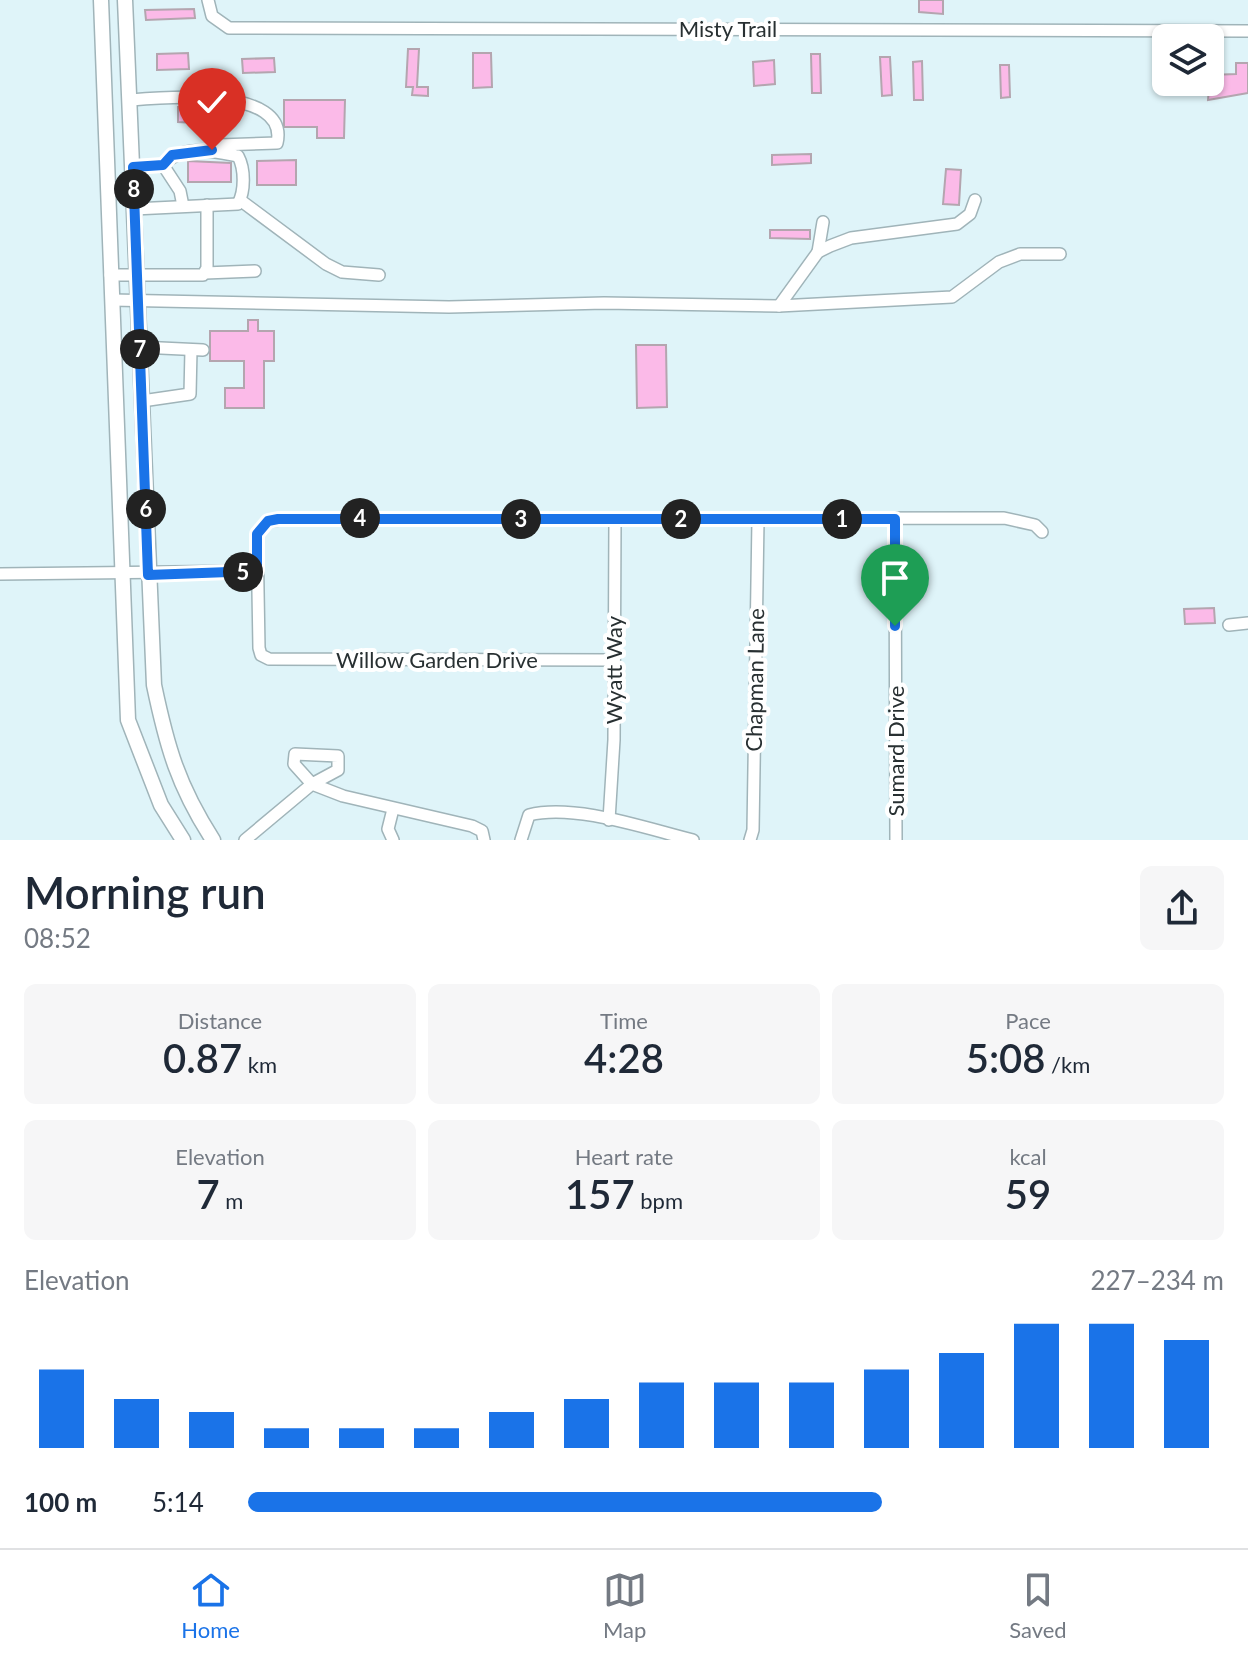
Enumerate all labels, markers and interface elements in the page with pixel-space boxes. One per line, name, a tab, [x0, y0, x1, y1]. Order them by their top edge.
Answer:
street label: Misty Trail	[679, 15, 777, 42]
map controls	[1152, 24, 1224, 96]
button: layers	[1152, 24, 1224, 96]
pin	[178, 68, 246, 150]
icon: check	[190, 80, 234, 124]
pin: 8	[114, 169, 154, 209]
text: 8	[128, 175, 140, 202]
pin: 7	[120, 329, 160, 369]
text: 7	[134, 335, 146, 362]
pin: 6	[126, 489, 166, 529]
text: 6	[140, 495, 152, 522]
pin: 4	[340, 498, 380, 538]
pin: 3	[501, 499, 541, 539]
pin: 2	[661, 499, 701, 539]
pin: 1	[822, 499, 862, 539]
text: 4	[354, 504, 366, 531]
text: 3	[515, 505, 527, 532]
text: 2	[675, 505, 687, 532]
text: 1	[836, 505, 848, 532]
pin	[861, 544, 929, 626]
pin: 5	[223, 552, 263, 592]
icon: arrive	[873, 556, 917, 600]
text: 5	[237, 558, 249, 585]
street label: Chapman Lane	[740, 608, 769, 752]
street label: Wyatt Way	[600, 615, 627, 724]
street label: Willow Garden Drive	[336, 646, 538, 673]
street label: Sumard Drive	[882, 686, 909, 817]
text: Morning run	[24, 866, 266, 918]
button: share	[1140, 866, 1224, 950]
text: 08:52	[24, 922, 91, 954]
text: Distance	[178, 1007, 262, 1034]
text: Time	[600, 1007, 648, 1034]
text: Pace	[1005, 1007, 1051, 1034]
text: 0.87	[163, 1034, 242, 1082]
text: 4:28	[584, 1034, 664, 1082]
text: 5:08	[966, 1034, 1045, 1082]
text: km	[242, 1051, 277, 1078]
text: /km	[1045, 1051, 1090, 1078]
text: Elevation	[175, 1143, 265, 1170]
text: Heart rate	[575, 1143, 673, 1170]
text: kcal	[1009, 1143, 1047, 1170]
text: 7	[197, 1170, 220, 1218]
text: 157	[565, 1170, 635, 1218]
text: 59	[1005, 1170, 1051, 1218]
text: m	[220, 1187, 243, 1214]
text: bpm	[635, 1187, 683, 1214]
text: Elevation	[24, 1264, 130, 1296]
text: 227–234 m	[1090, 1264, 1224, 1296]
text: 100 m	[24, 1486, 97, 1518]
text: 5:14	[152, 1486, 204, 1518]
tab: Home	[181, 1568, 240, 1643]
tab: Map	[603, 1568, 647, 1643]
tab: Saved	[1009, 1568, 1067, 1643]

